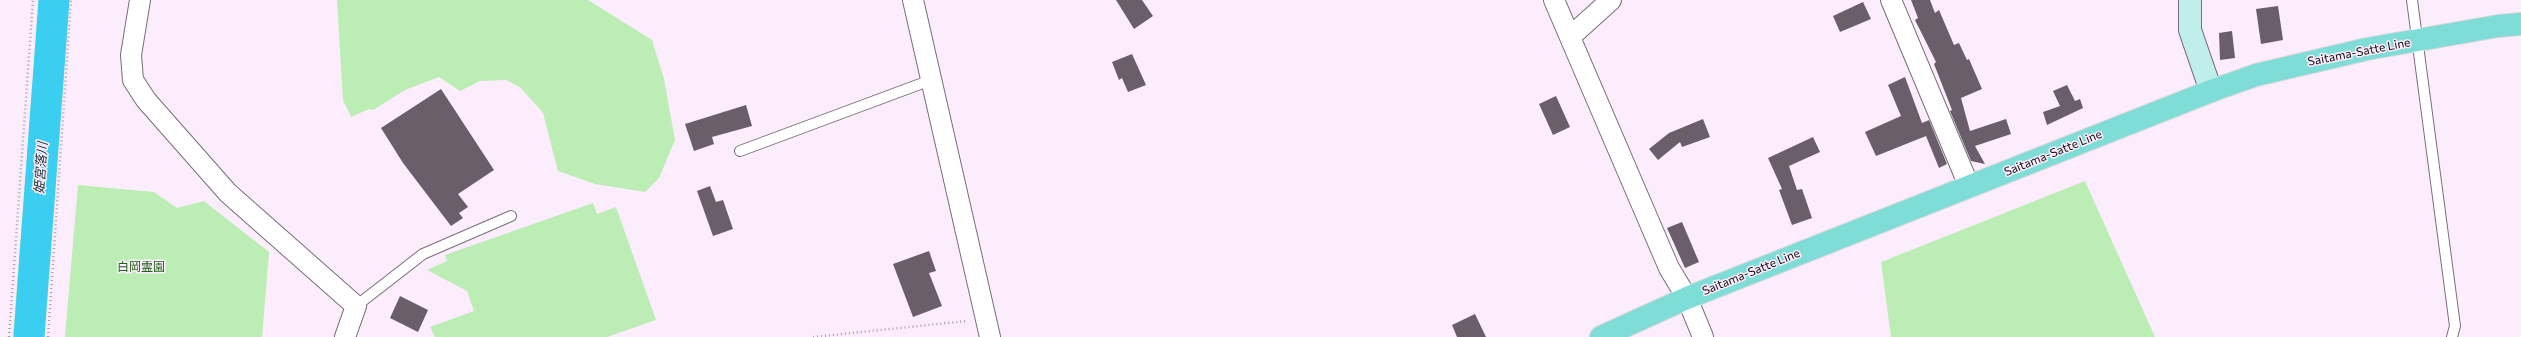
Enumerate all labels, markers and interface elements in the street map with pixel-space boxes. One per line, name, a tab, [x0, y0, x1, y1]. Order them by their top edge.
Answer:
street label: Saitama-Satte Line	[2306, 35, 2412, 69]
street label: Saitama-Satte Line	[2002, 127, 2104, 179]
water label: 姫宮落川	[31, 142, 51, 194]
street label: Saitama-Satte Line	[1700, 246, 1802, 298]
park label: 白岡霊園	[117, 260, 165, 274]

